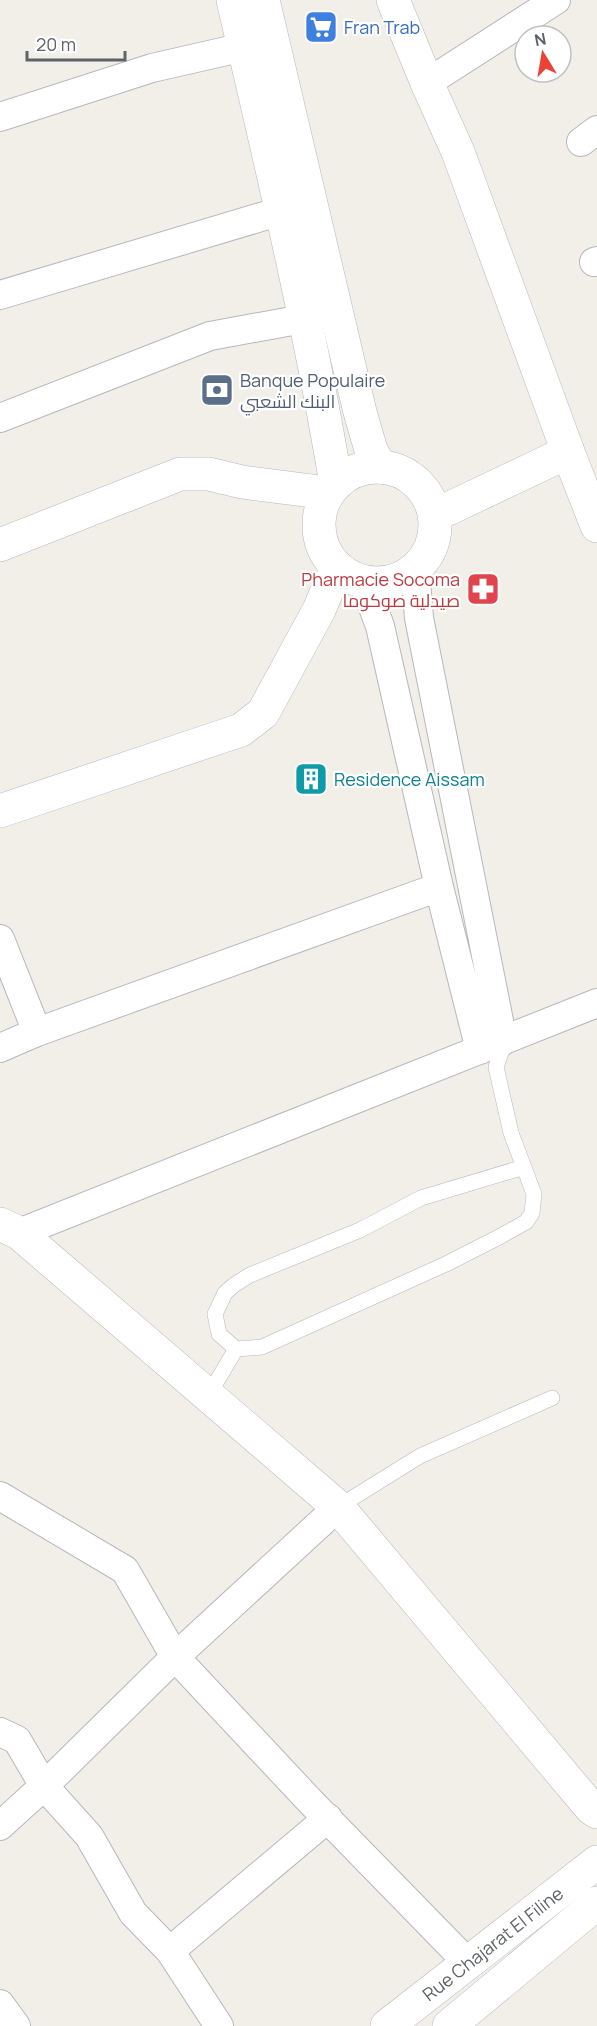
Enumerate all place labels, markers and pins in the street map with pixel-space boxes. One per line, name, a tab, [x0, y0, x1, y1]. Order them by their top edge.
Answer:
supermarket icon: Fran Trab	[303, 9, 339, 45]
place label: Fran Trab	[344, 15, 420, 39]
place label: Banque Populaire البنك الشعبي	[240, 368, 385, 416]
bank icon: Banque Populaire البنك الشعبي	[199, 372, 235, 408]
place label: Pharmacie Socoma صيدلية صوكوما	[301, 567, 460, 612]
pharmacy icon: Pharmacie Socoma صيدلية صوكوما	[465, 571, 501, 607]
building icon: Residence Aissam	[293, 761, 329, 797]
place label: Residence Aissam	[334, 767, 485, 791]

